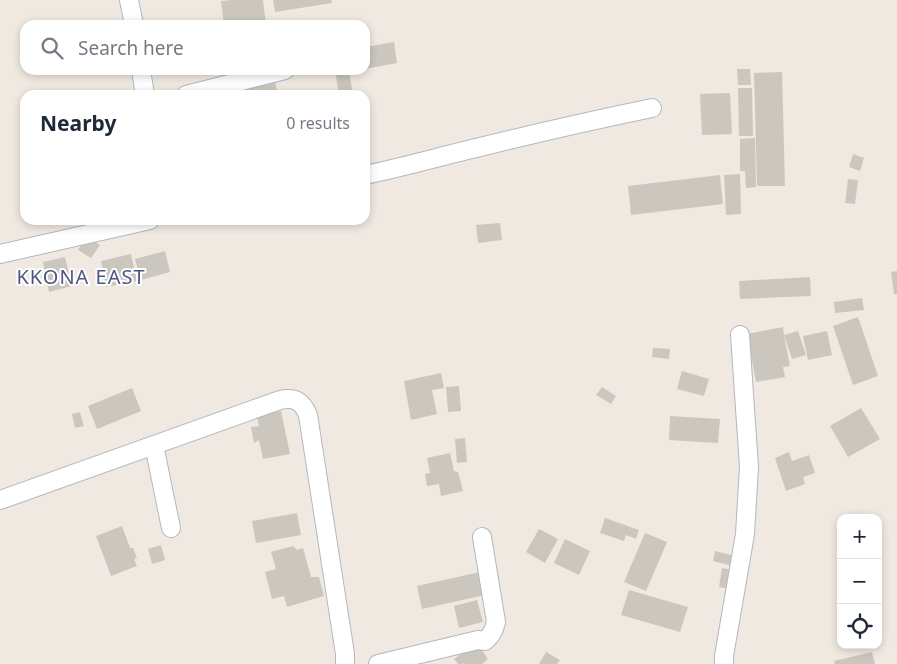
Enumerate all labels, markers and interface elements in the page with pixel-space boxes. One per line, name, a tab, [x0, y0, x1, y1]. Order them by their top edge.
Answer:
search box	[20, 20, 370, 75]
icon: search	[38, 34, 66, 62]
text: Search here	[78, 35, 184, 61]
text: Nearby	[40, 109, 116, 137]
text: 0 results	[286, 112, 350, 134]
district label: KKONA EAST	[16, 263, 146, 290]
map controls	[837, 514, 882, 649]
button: +	[837, 514, 882, 559]
button: −	[837, 559, 882, 604]
button: locate	[837, 604, 882, 649]

